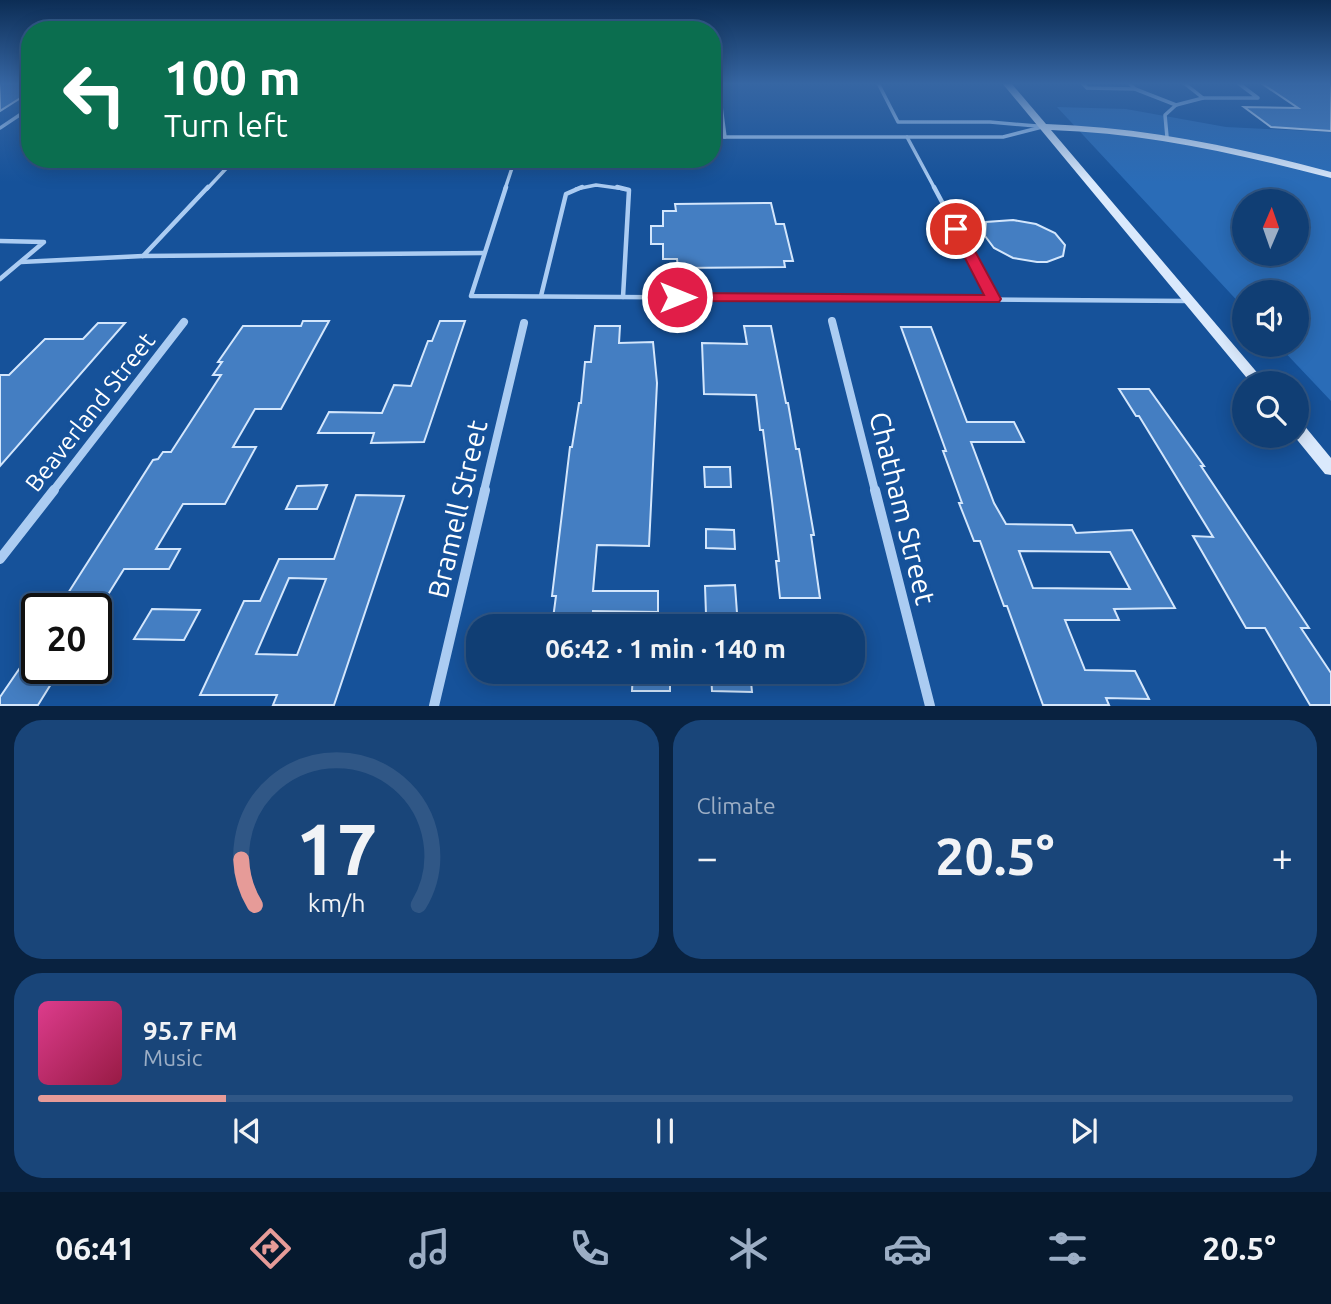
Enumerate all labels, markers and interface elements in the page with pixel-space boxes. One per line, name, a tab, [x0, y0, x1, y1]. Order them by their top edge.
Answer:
icon: left	[49, 49, 140, 140]
text: 100 m	[164, 49, 301, 104]
text: Turn left	[164, 107, 288, 143]
north arrow	[1232, 189, 1309, 266]
map controls	[1232, 189, 1309, 448]
pin	[926, 199, 986, 259]
icon: arrive	[937, 210, 975, 248]
position arrow	[640, 260, 714, 334]
button: sound	[1232, 280, 1309, 357]
street label: Beaverland Street	[20, 327, 161, 497]
button: search	[1232, 371, 1309, 448]
street label: Chatham Street	[864, 408, 942, 608]
street label: Bramell Street	[421, 417, 493, 601]
speed limit sign: 20	[21, 593, 112, 684]
text: 06:42 · 1 min · 140 m	[545, 634, 786, 663]
text: Climate	[697, 793, 776, 818]
text: 17	[295, 808, 377, 890]
text: 20.5°	[935, 827, 1054, 885]
text: −	[697, 836, 718, 878]
text: +	[1272, 836, 1293, 878]
text: km/h	[307, 889, 365, 917]
text: 95.7 FM	[143, 1016, 237, 1045]
text: Music	[143, 1045, 202, 1070]
icon: previous	[228, 1112, 266, 1150]
icon: pause	[646, 1112, 684, 1150]
icon: next	[1065, 1112, 1103, 1150]
icon: directions	[246, 1224, 295, 1273]
icon: music	[405, 1224, 454, 1273]
icon: phone	[565, 1224, 614, 1273]
icon: climate	[724, 1224, 773, 1273]
icon: car	[883, 1224, 932, 1273]
icon: filters	[1043, 1224, 1092, 1273]
text: 06:41	[55, 1230, 135, 1266]
text: 20.5°	[1202, 1230, 1276, 1266]

